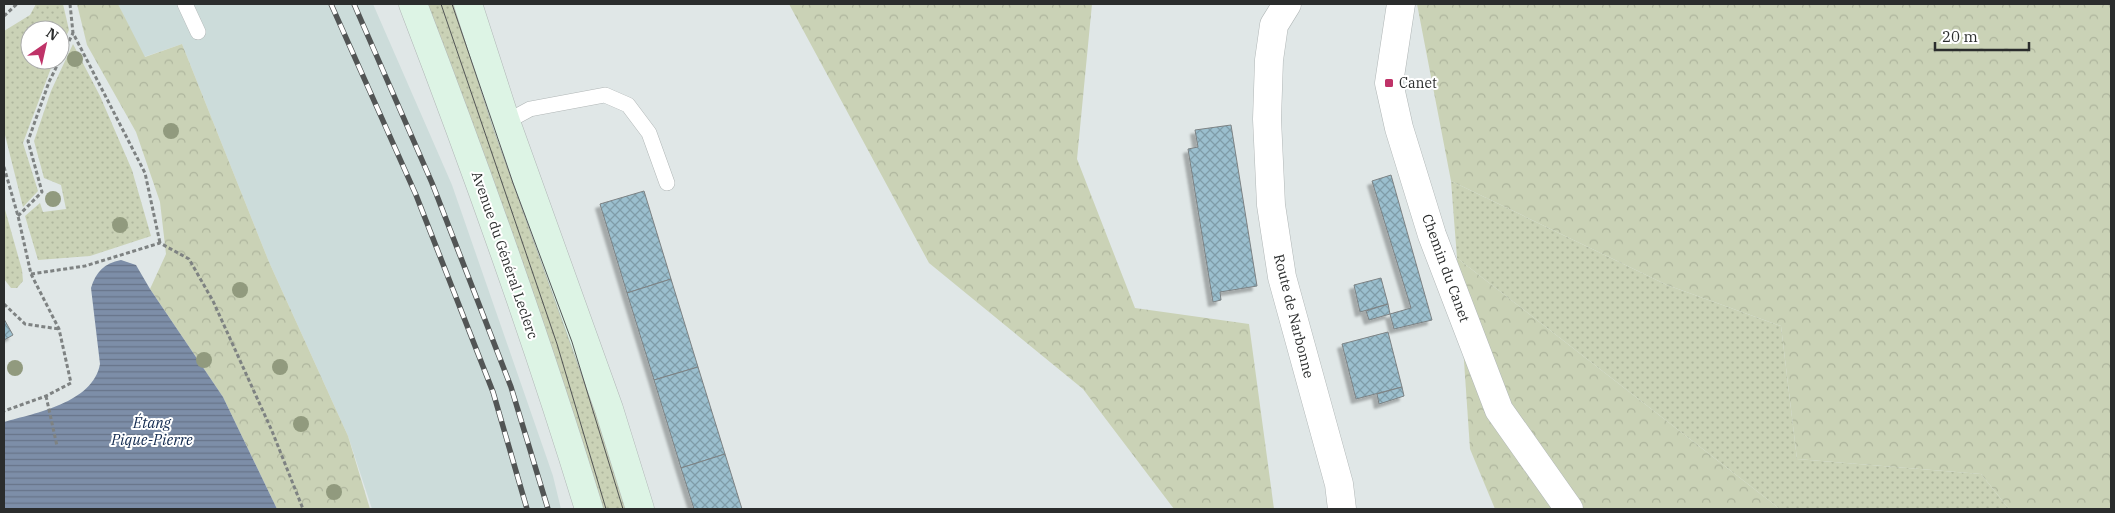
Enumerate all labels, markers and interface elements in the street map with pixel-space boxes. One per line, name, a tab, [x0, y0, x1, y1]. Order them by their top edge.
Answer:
north arrow	[20, 20, 70, 70]
scale bar	[1935, 20, 2029, 52]
text: N	[43, 24, 62, 45]
text: 20 m	[1942, 27, 1978, 46]
place label: Canet	[1399, 74, 1437, 92]
marker: Canet	[1383, 77, 1395, 89]
street label: Avenue du Général Leclerc	[468, 169, 542, 341]
street label: Chemin du Canet	[1418, 212, 1474, 325]
street label: Route de Narbonne	[1270, 252, 1318, 380]
water label: Étang Pique-Pierre	[110, 413, 193, 449]

